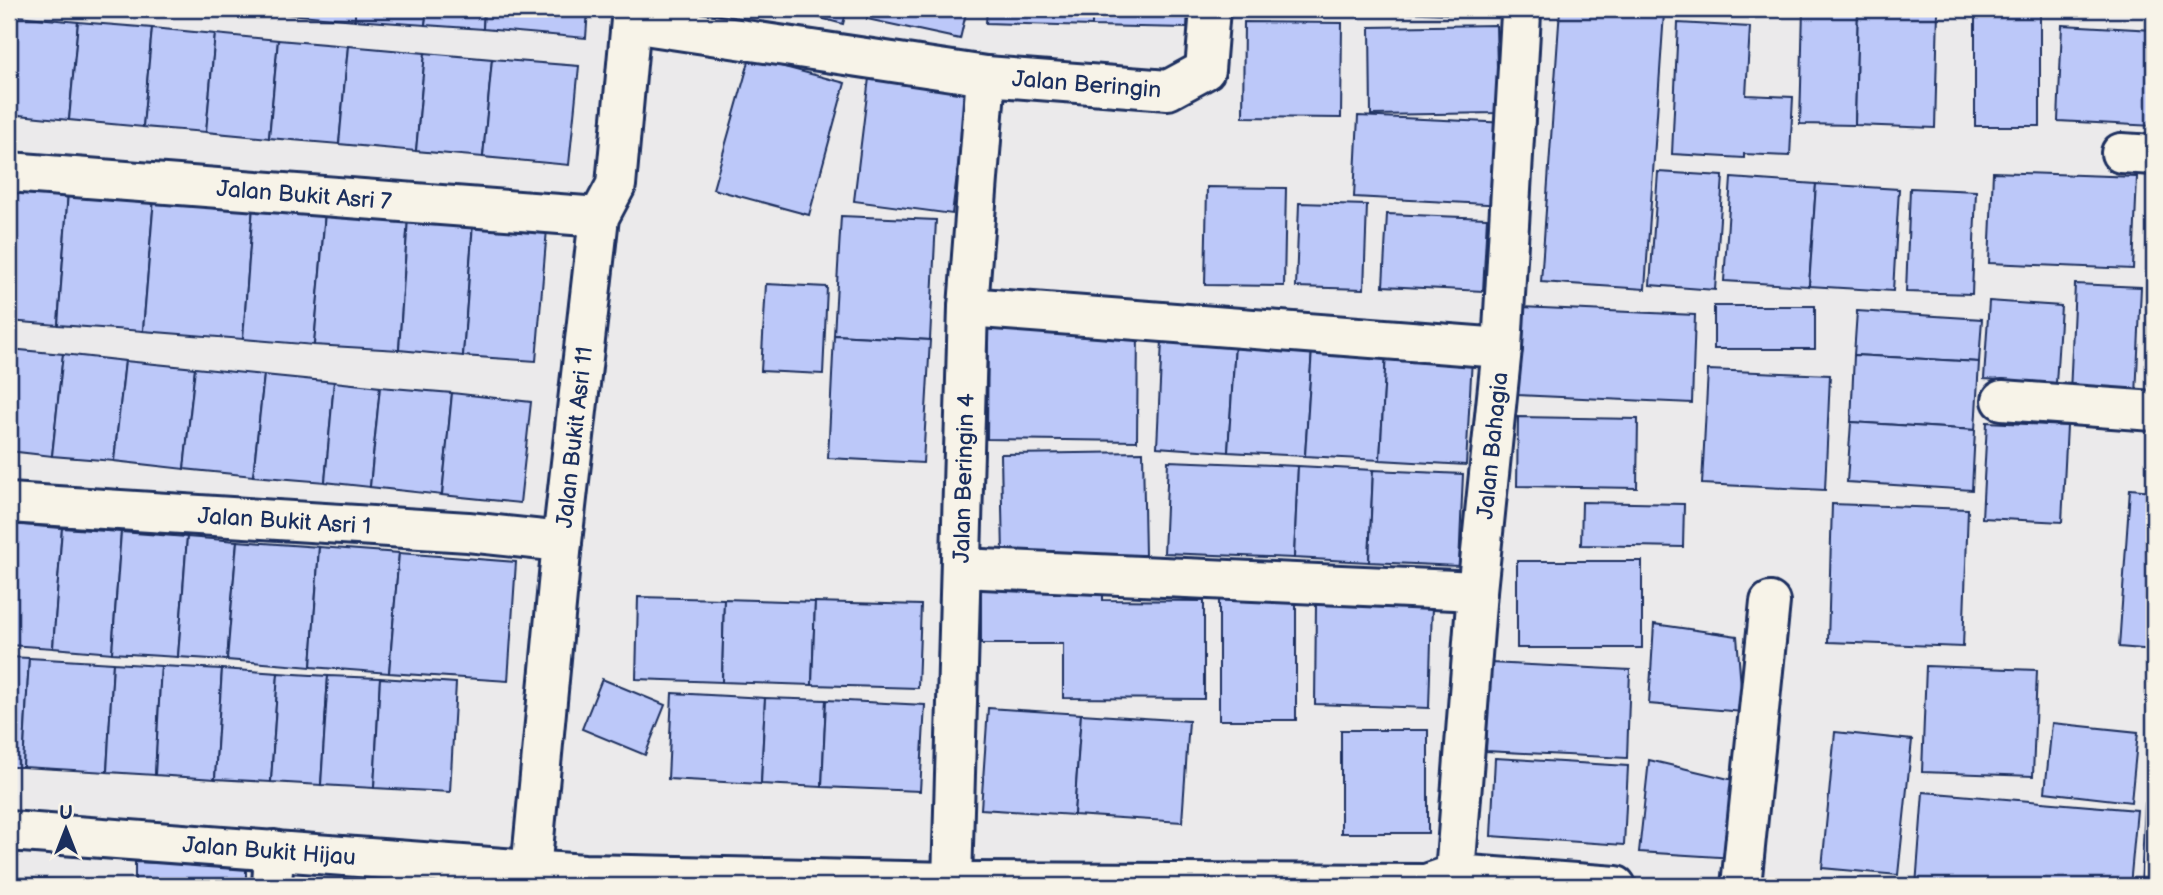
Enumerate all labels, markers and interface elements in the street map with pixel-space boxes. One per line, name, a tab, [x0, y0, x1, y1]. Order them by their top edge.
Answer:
street label: Jalan Beringin	[1011, 65, 1162, 104]
street label: Jalan Bukit Asri 7	[215, 175, 393, 216]
street label: Jalan Bukit Asri 11	[551, 345, 599, 530]
street label: Jalan Bahagia	[1471, 371, 1514, 521]
street label: Jalan Beringin 4	[948, 393, 981, 563]
street label: Jalan Bukit Asri 1	[197, 502, 372, 541]
north arrow	[32, 794, 102, 864]
text: U	[59, 802, 73, 825]
street label: Jalan Bukit Hijau	[181, 831, 357, 872]

